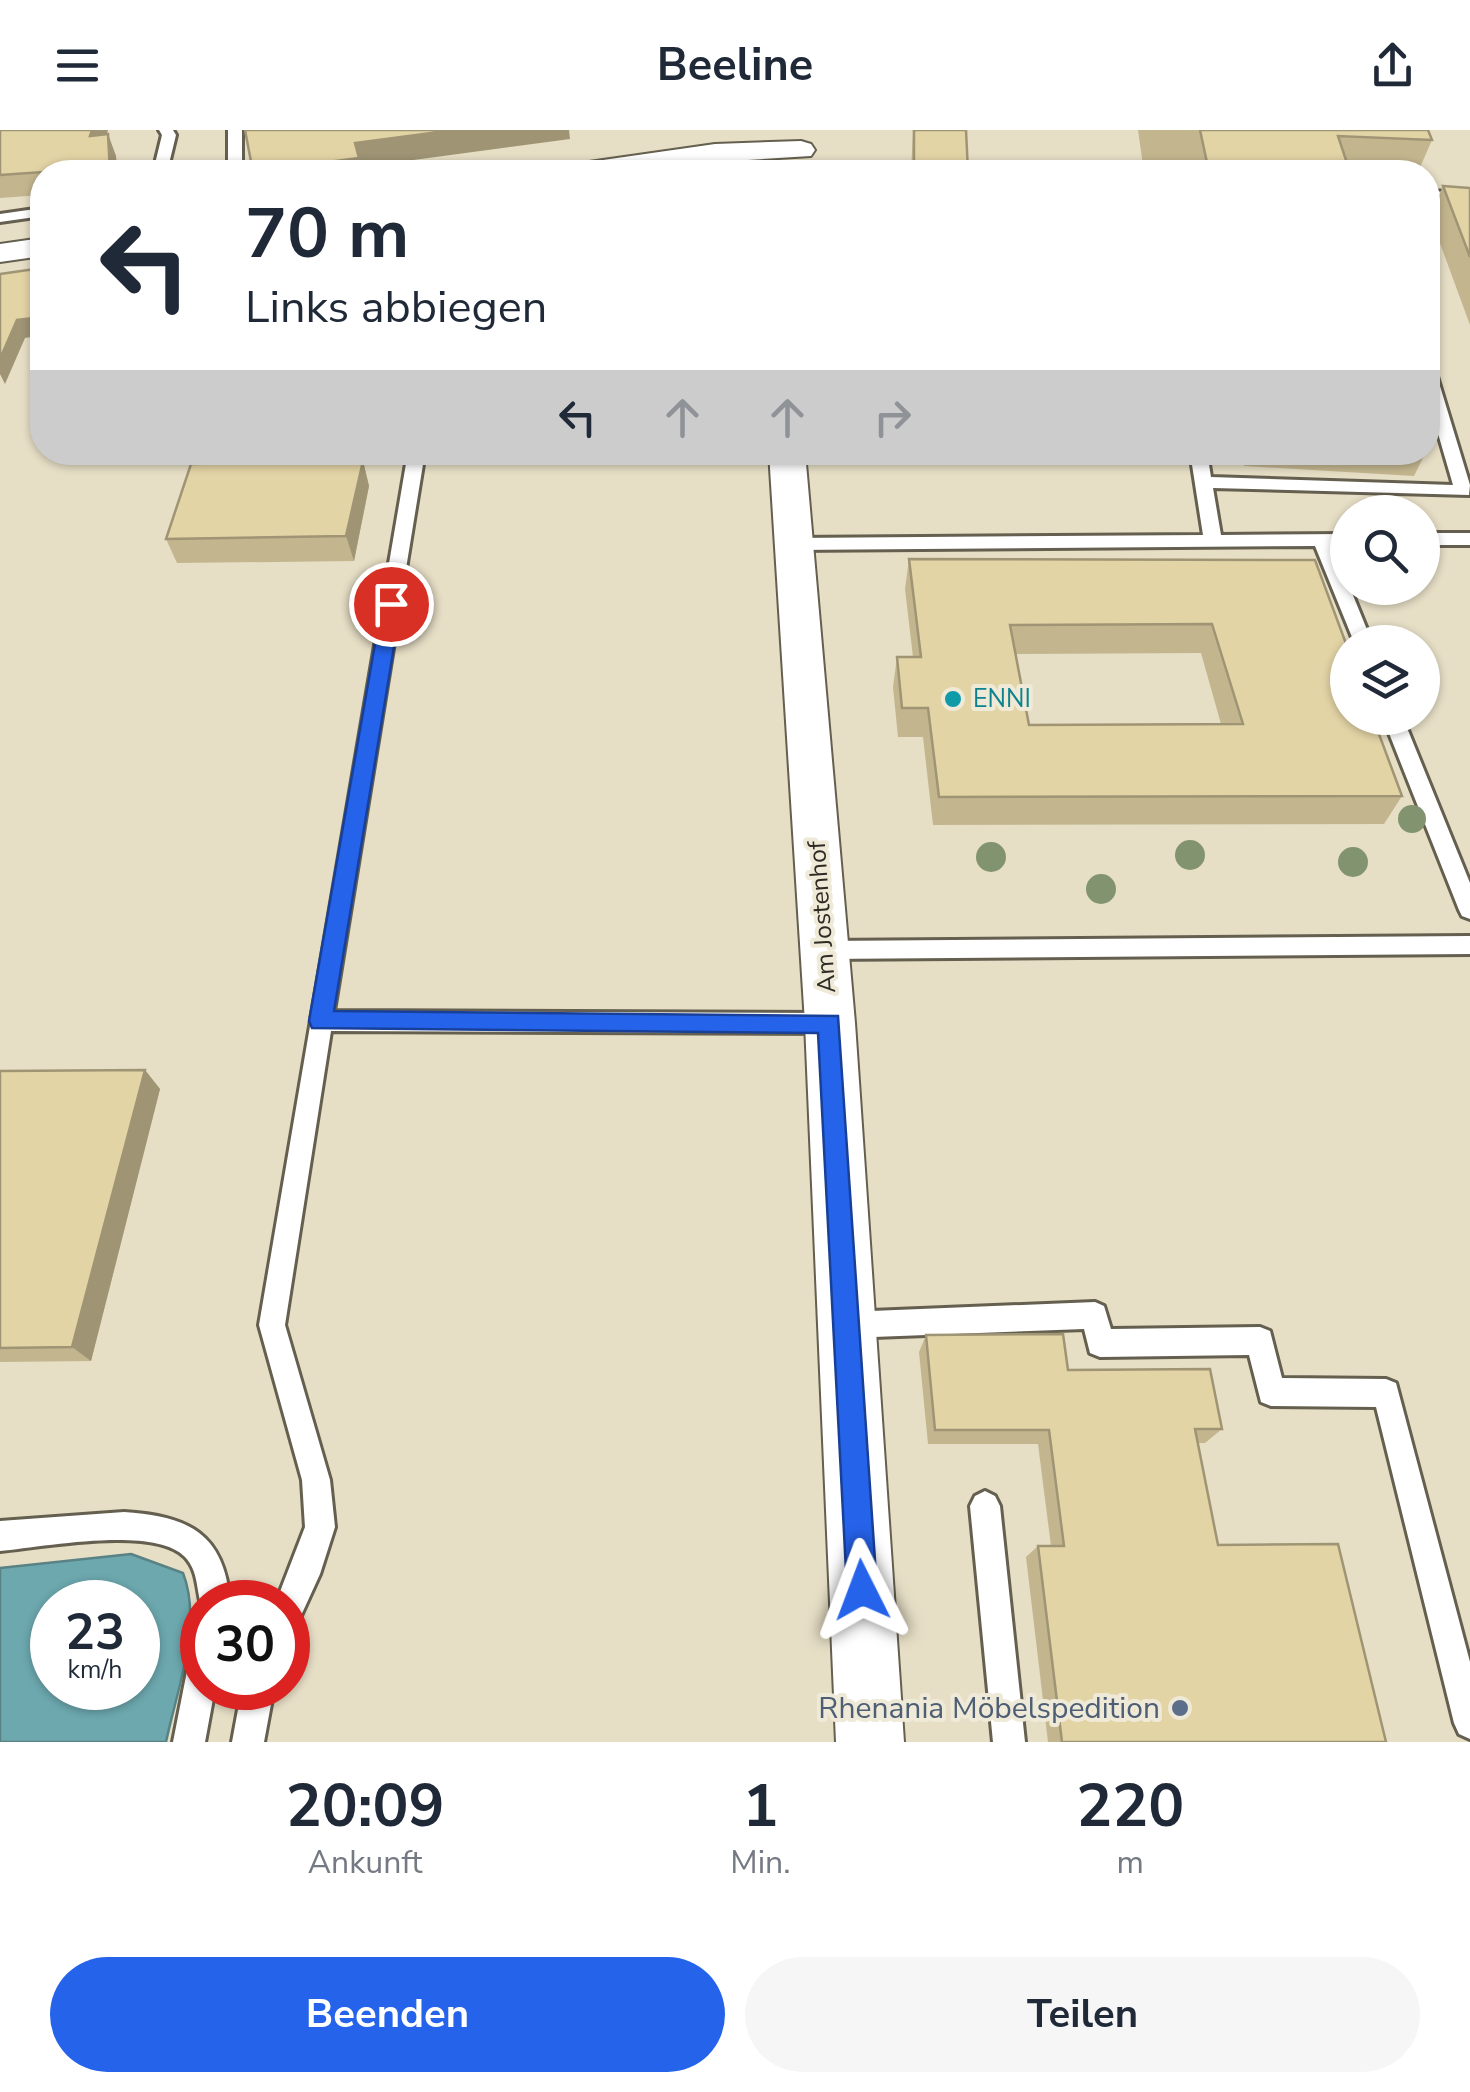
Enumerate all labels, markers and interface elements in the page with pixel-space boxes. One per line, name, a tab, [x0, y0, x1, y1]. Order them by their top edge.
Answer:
text: Beeline	[657, 35, 813, 96]
icon: menu	[50, 38, 105, 93]
icon: share	[1365, 38, 1420, 93]
text: 70 m	[245, 186, 409, 282]
icon: left	[80, 200, 210, 330]
text: Links abbiegen	[245, 277, 547, 338]
icon: left	[550, 390, 605, 445]
icon: ahead	[655, 390, 710, 445]
icon: ahead	[760, 390, 815, 445]
icon: right	[865, 390, 920, 445]
map controls	[1330, 495, 1440, 735]
button: search	[1330, 495, 1440, 605]
pin	[349, 562, 434, 647]
icon: arrive	[364, 577, 419, 632]
button: layers	[1330, 625, 1440, 735]
place label: ENNI	[973, 682, 1031, 716]
marker: ENNI	[942, 688, 964, 710]
street label: Am Jostenhof	[800, 839, 844, 994]
position arrow	[810, 1538, 914, 1642]
speed limit sign: 30	[180, 1580, 310, 1710]
text: 23	[65, 1598, 125, 1667]
text: km/h	[67, 1653, 123, 1687]
place label: Rhenania Möbelspedition	[818, 1688, 1160, 1729]
marker: Rhenania Möbelspedition	[1169, 1697, 1191, 1719]
text: 20:09	[286, 1765, 445, 1847]
text: 1	[742, 1765, 778, 1847]
text: 220	[1076, 1765, 1184, 1847]
text: Ankunft	[308, 1841, 423, 1884]
text: Min.	[730, 1841, 791, 1884]
text: m	[1117, 1841, 1144, 1884]
button: Beenden	[50, 1957, 725, 2072]
button: Teilen	[745, 1957, 1420, 2072]

